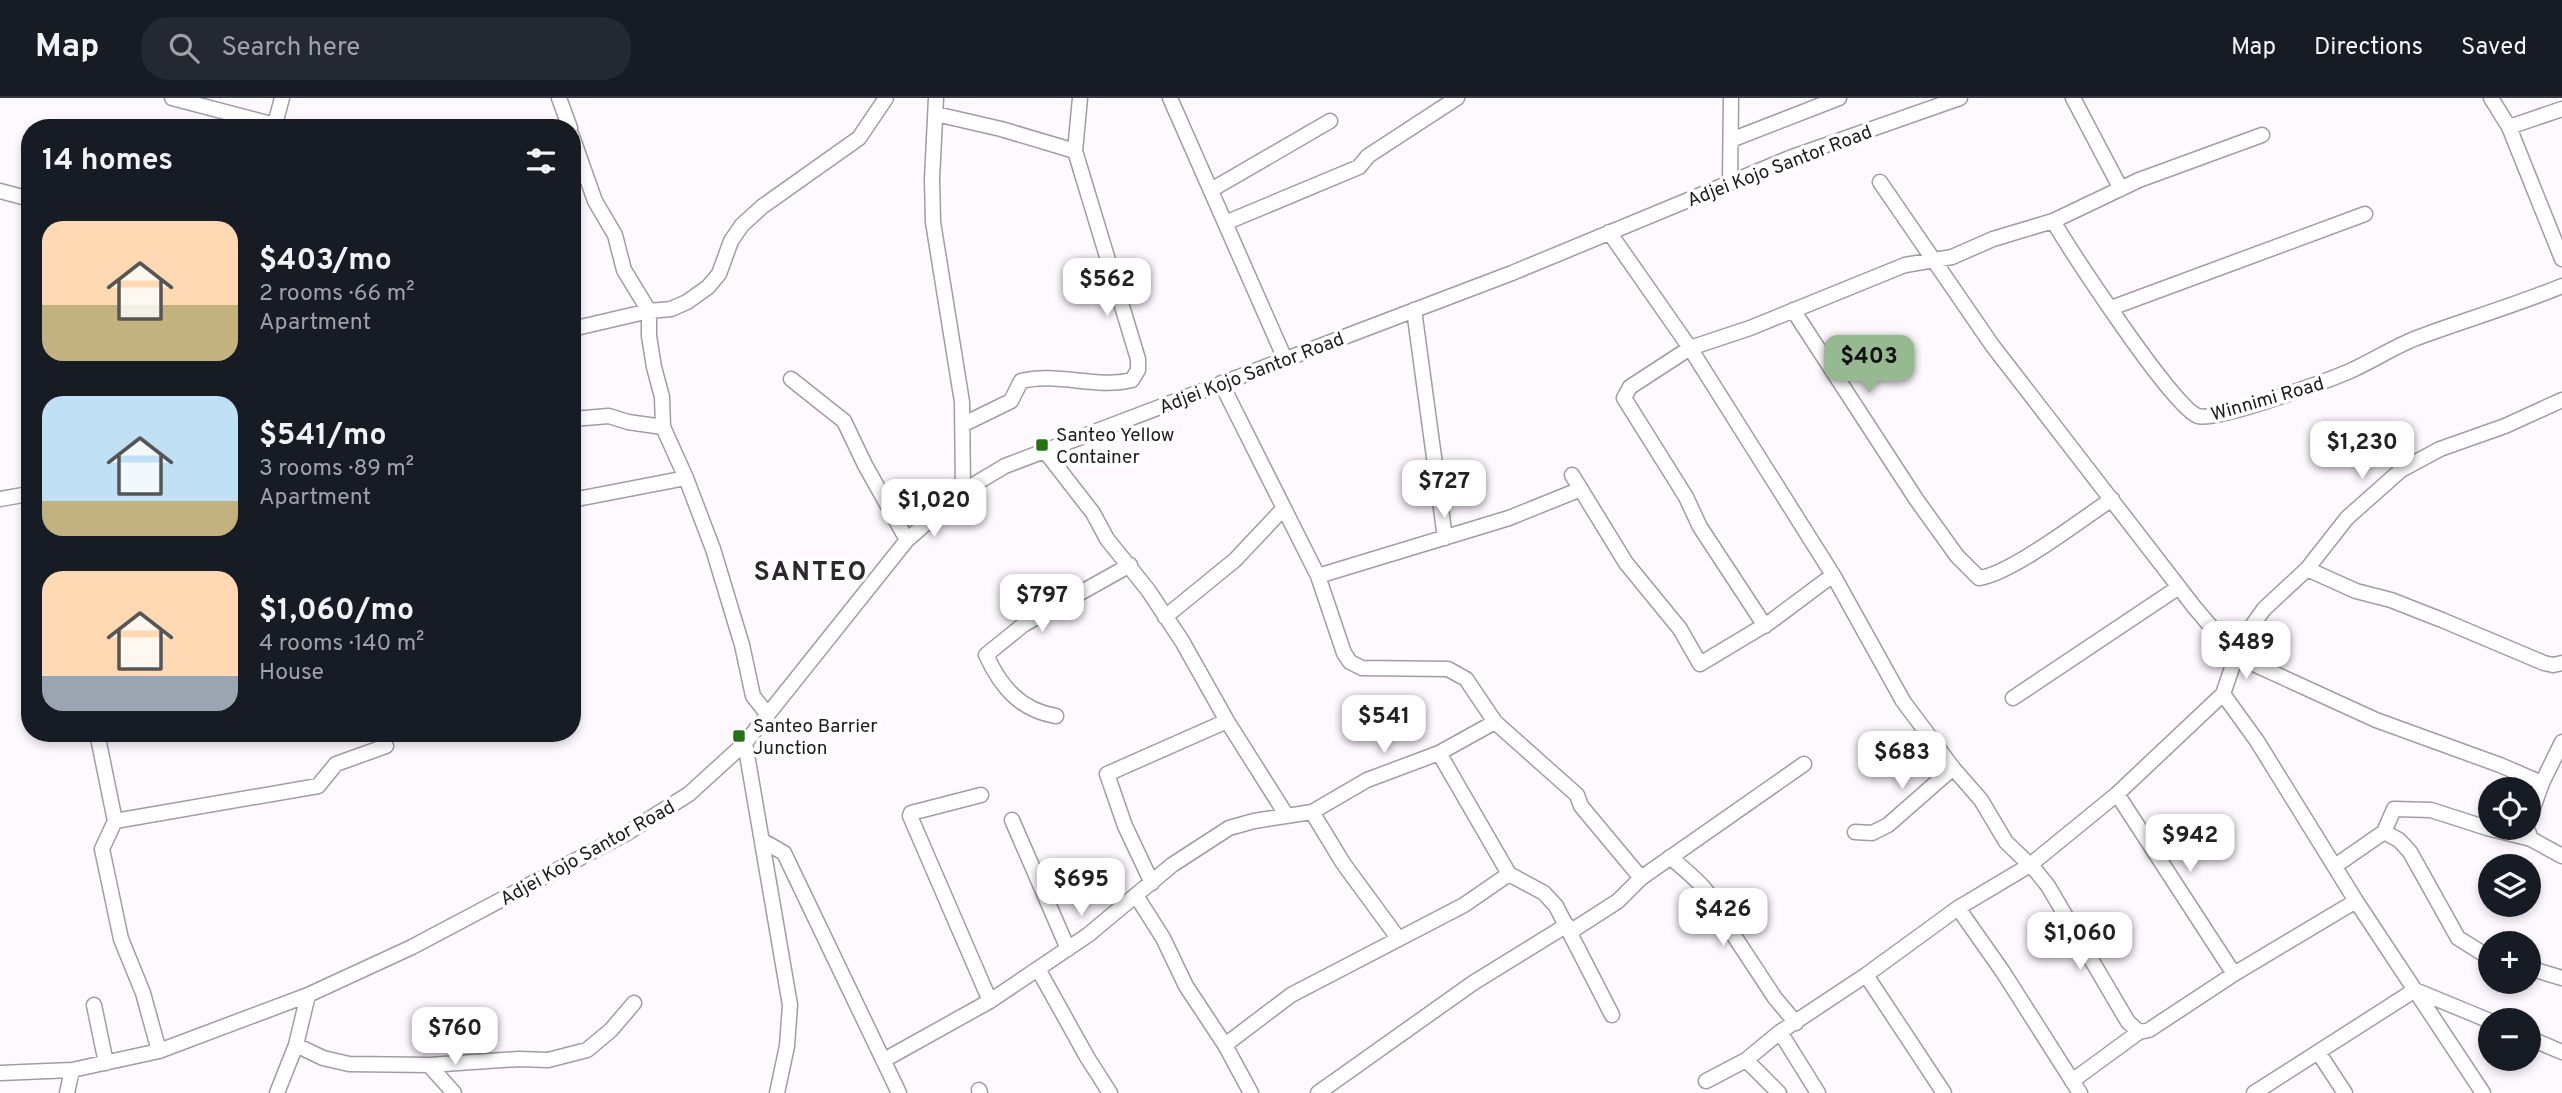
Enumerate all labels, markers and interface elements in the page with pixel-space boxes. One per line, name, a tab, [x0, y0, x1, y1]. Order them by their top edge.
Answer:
search box	[141, 17, 631, 80]
text: Map	[35, 27, 99, 69]
icon: search	[165, 29, 203, 67]
text: Search here	[221, 32, 360, 65]
text: Map	[2231, 33, 2276, 63]
text: Directions	[2314, 33, 2423, 63]
text: Saved	[2461, 33, 2527, 63]
street label: Adjei Kojo Santor Road	[1684, 121, 1876, 213]
icon: filters	[522, 142, 560, 180]
text: 14 homes	[42, 143, 173, 180]
text: $403/mo	[259, 243, 392, 280]
icon: home	[98, 249, 182, 333]
pin: $562	[1066, 258, 1148, 318]
text: $562	[1079, 266, 1135, 295]
text: 2 rooms · 66 m²	[259, 280, 415, 309]
text: Apartment	[259, 309, 371, 338]
street label: Adjei Kojo Santor Road	[1156, 328, 1348, 420]
pin: $403	[1828, 336, 1910, 395]
text: $403	[1840, 343, 1898, 372]
street label: Winnimi Road	[2208, 372, 2327, 428]
text: $541/mo	[259, 418, 386, 455]
pin: $1,230	[2305, 422, 2419, 481]
icon: home	[98, 424, 182, 508]
place label: Santeo Yellow Container	[1056, 424, 1174, 470]
text: $1,230	[2326, 429, 2398, 458]
marker: Santeo Yellow Container	[1034, 437, 1050, 453]
text: 3 rooms · 89 m²	[259, 455, 414, 484]
pin: $727	[1403, 460, 1485, 520]
text: $727	[1418, 468, 1470, 497]
pin: $1,020	[877, 480, 991, 539]
text: Apartment	[259, 484, 371, 513]
text: $1,020	[897, 487, 971, 516]
district label: SANTEO	[754, 557, 868, 590]
pin: $797	[1001, 574, 1083, 634]
text: $797	[1016, 582, 1068, 611]
text: $1,060/mo	[259, 593, 414, 630]
icon: home	[98, 599, 182, 683]
pin: $489	[2205, 622, 2287, 681]
text: $489	[2217, 629, 2275, 658]
text: 4 rooms · 140 m²	[259, 630, 424, 659]
text: House	[259, 659, 324, 688]
pin: $541	[1343, 696, 1425, 755]
text: $541	[1358, 703, 1410, 732]
place label: Santeo Barrier Junction	[753, 715, 878, 761]
marker: Santeo Barrier Junction	[731, 728, 747, 744]
pin: $683	[1861, 732, 1943, 791]
text: $683	[1874, 739, 1930, 768]
map controls	[2478, 777, 2541, 1071]
button: locate	[2478, 777, 2541, 840]
street label: Adjei Kojo Santor Road	[496, 796, 680, 912]
pin: $942	[2149, 814, 2231, 874]
text: $942	[2162, 822, 2218, 851]
button: layers	[2478, 854, 2541, 917]
pin: $695	[1040, 858, 1122, 918]
text: $695	[1053, 866, 1109, 895]
pin: $426	[1682, 888, 1764, 948]
text: $426	[1695, 896, 1751, 925]
pin: $1,060	[2023, 912, 2137, 972]
text: $1,060	[2043, 920, 2117, 949]
button: +	[2478, 931, 2541, 994]
pin: $760	[414, 1007, 496, 1067]
button: −	[2478, 1008, 2541, 1071]
text: $760	[428, 1015, 482, 1044]

